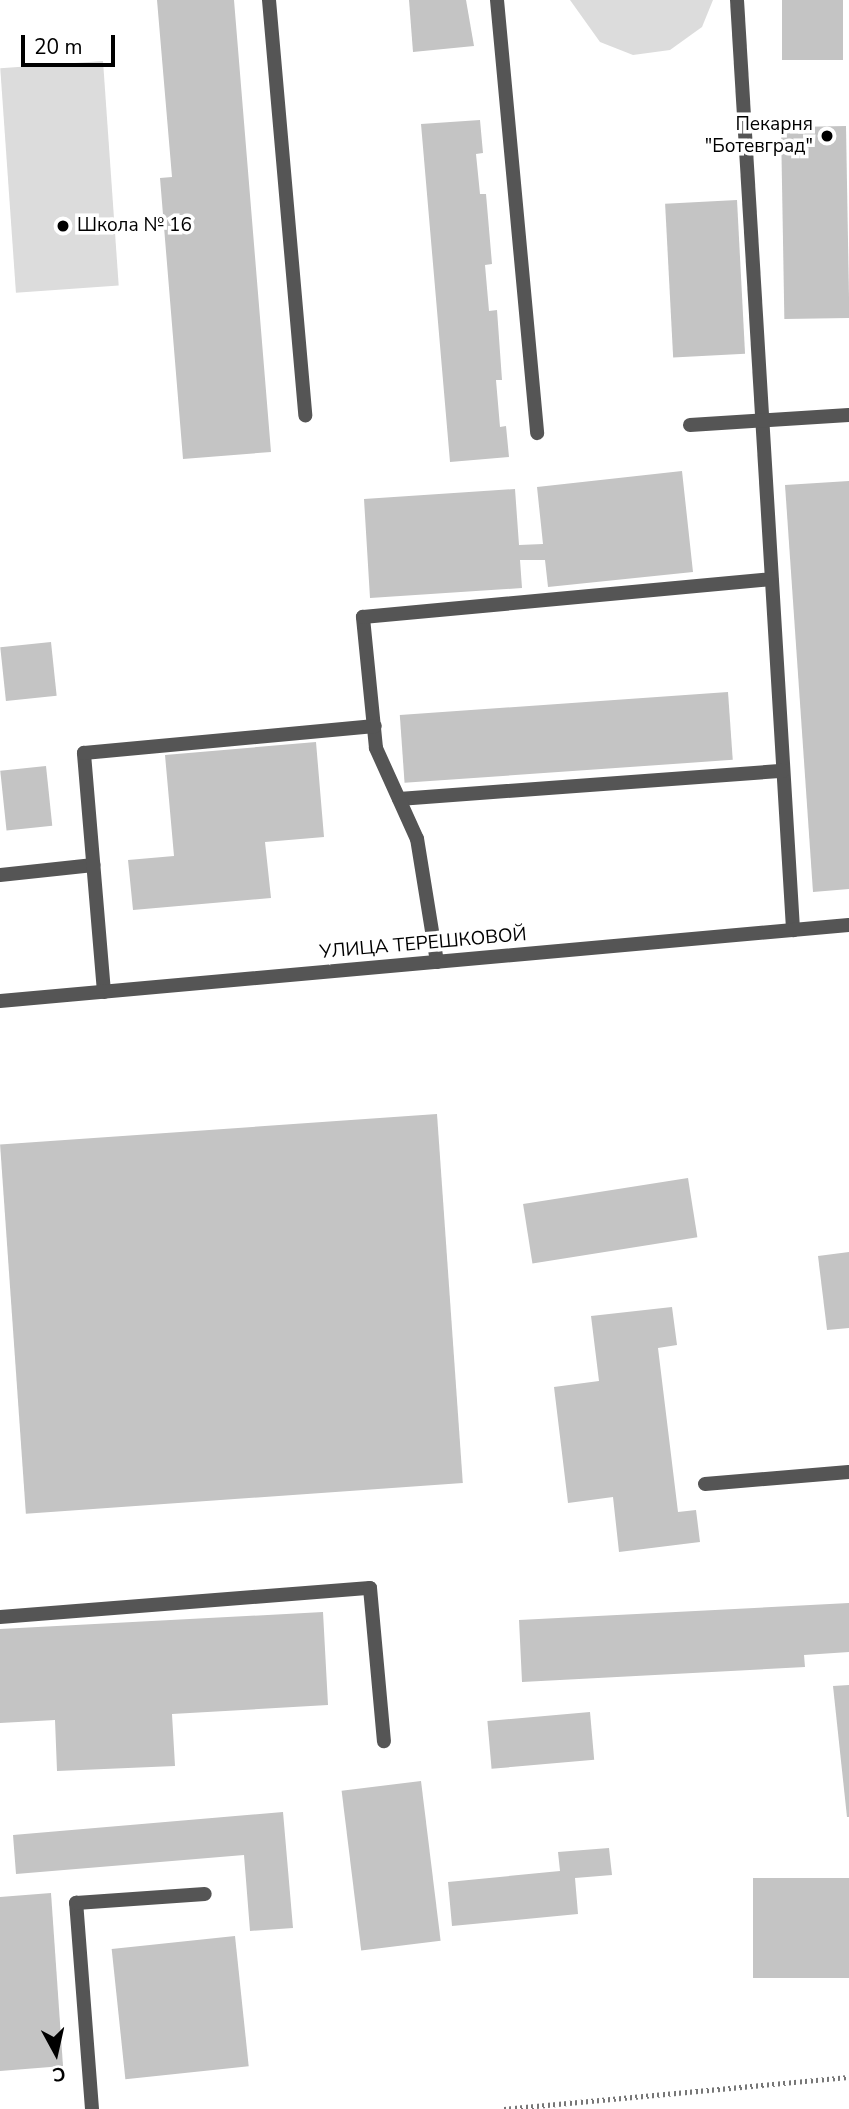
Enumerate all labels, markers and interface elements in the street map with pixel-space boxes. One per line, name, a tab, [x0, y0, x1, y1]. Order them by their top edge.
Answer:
scale bar	[24, 21, 119, 65]
text: 20 m	[34, 33, 83, 61]
place label: Пекарня "Ботевград"	[705, 114, 813, 158]
marker: Пекарня "Ботевград"	[819, 128, 835, 144]
place label: Школа № 16	[77, 215, 192, 237]
marker: Школа № 16	[55, 218, 71, 234]
street label: УЛИЦА ТЕРЕШКОВОЙ	[318, 924, 528, 964]
north arrow	[21, 2018, 91, 2088]
text: С	[51, 2060, 67, 2088]

